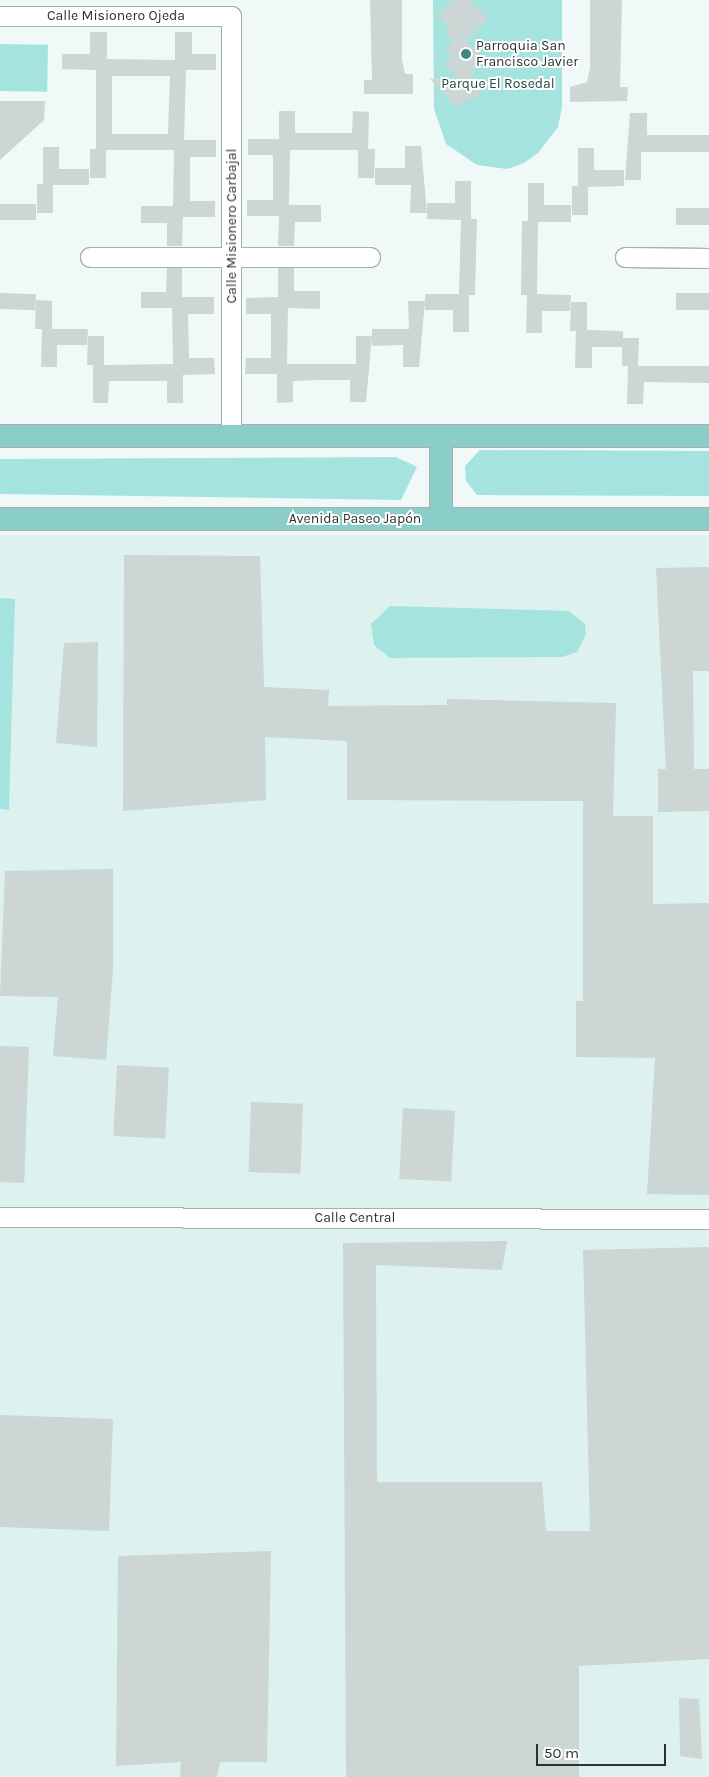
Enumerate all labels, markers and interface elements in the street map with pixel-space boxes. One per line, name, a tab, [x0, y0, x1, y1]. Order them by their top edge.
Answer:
street label: Calle Misionero Ojeda	[47, 8, 185, 24]
place label: Parroquia San Francisco Javier	[476, 38, 578, 70]
marker: Parroquia San Francisco Javier	[460, 48, 472, 60]
park label: Parque El Rosedal	[441, 76, 555, 92]
street label: Calle Misionero Carbajal	[224, 149, 240, 303]
street label: Avenida Paseo Japón	[289, 511, 421, 527]
street label: Calle Central	[315, 1210, 395, 1226]
scale bar	[539, 1734, 669, 1766]
text: 50 m	[544, 1744, 579, 1762]

